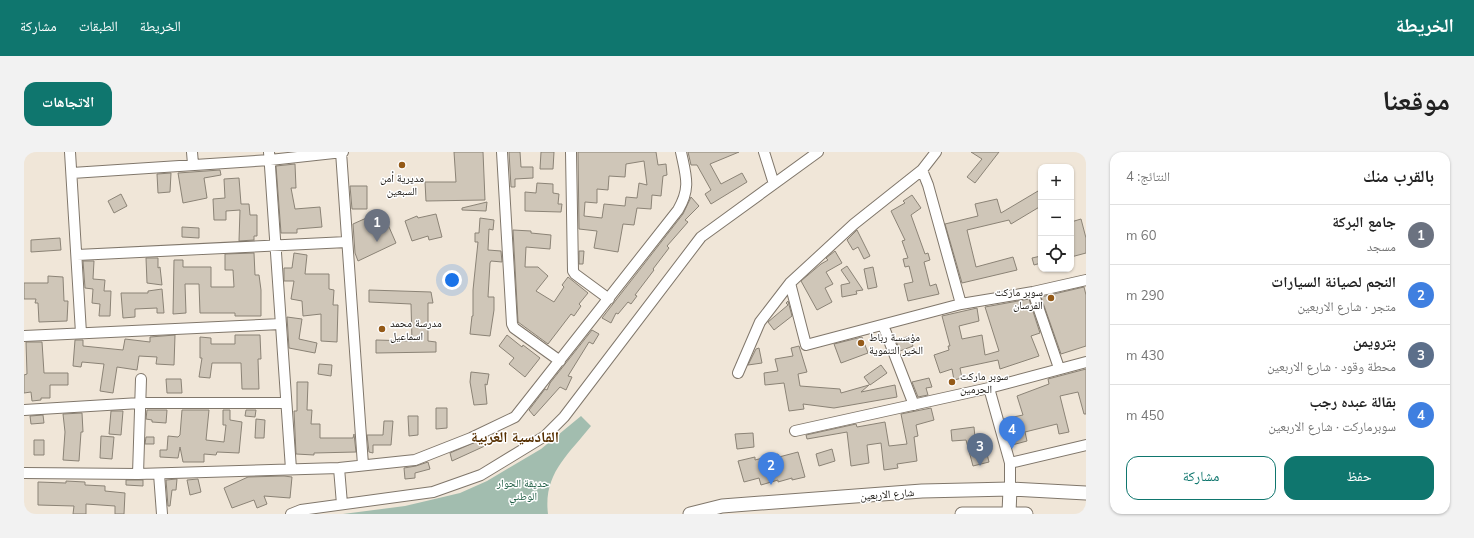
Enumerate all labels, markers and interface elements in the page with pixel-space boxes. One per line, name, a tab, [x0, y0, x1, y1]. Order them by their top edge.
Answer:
text: الخريطة	[1396, 13, 1454, 37]
text: مشاركة	[20, 17, 57, 35]
text: الطبقات	[79, 17, 118, 35]
text: الخريطة	[140, 17, 181, 35]
button: الاتجاهات	[24, 82, 112, 126]
text: موقعنا	[1382, 82, 1450, 117]
marker: مديرية أمن السبعين	[397, 160, 407, 170]
map controls	[1038, 164, 1074, 272]
button: +	[1038, 164, 1074, 200]
text: بالقرب منك	[1363, 165, 1434, 186]
text: النتائج: 4	[1126, 168, 1170, 184]
place label: مديرية أمن السبعين	[380, 171, 424, 198]
button: −	[1038, 200, 1074, 236]
pin: 1	[364, 209, 390, 242]
text: جامع البركة	[1332, 212, 1396, 231]
text: 60 m	[1126, 227, 1156, 243]
text: 1	[1417, 227, 1425, 243]
button: locate	[1038, 236, 1074, 272]
text: مسجد	[1367, 238, 1396, 254]
your location	[442, 270, 462, 290]
text: النجم لصيانة السيارات	[1271, 272, 1396, 291]
place label: سوبر ماركت الفرسان	[995, 285, 1043, 312]
text: 290 m	[1126, 287, 1164, 303]
text: 2	[1417, 287, 1425, 303]
marker: سوبر ماركت الفرسان	[1046, 293, 1056, 303]
text: متجر · شارع الاربعين	[1297, 298, 1396, 314]
place label: مدرسة محمد اسماعيل	[390, 316, 442, 343]
marker: مدرسة محمد اسماعيل	[377, 324, 387, 334]
place label: مؤسسة رباط الخير التنموية	[869, 330, 923, 357]
text: بترويمن	[1353, 332, 1396, 351]
marker: مؤسسة رباط الخير التنموية	[856, 338, 866, 348]
text: 430 m	[1126, 347, 1164, 363]
text: 3	[1417, 347, 1425, 363]
text: محطة وقود · شارع الاربعين	[1267, 358, 1396, 374]
place label: سوبر ماركت الحرمين	[960, 369, 1008, 396]
marker: سوبر ماركت الحرمين	[947, 377, 957, 387]
text: بقالة عبده رجب	[1309, 392, 1396, 411]
text: 450 m	[1126, 407, 1164, 423]
text: 4	[1417, 407, 1425, 423]
pin: 4	[999, 416, 1025, 449]
text: سوبرماركت · شارع الاربعين	[1268, 418, 1396, 434]
district label: القادسية الغربية	[471, 427, 559, 446]
pin: 3	[967, 433, 993, 466]
pin: 2	[758, 452, 784, 485]
button: مشاركة	[1126, 456, 1276, 500]
button: حفظ	[1284, 456, 1434, 500]
park label: حديقة الحوار الوطني	[496, 476, 549, 505]
street label: شارع الاربعين	[859, 485, 915, 503]

